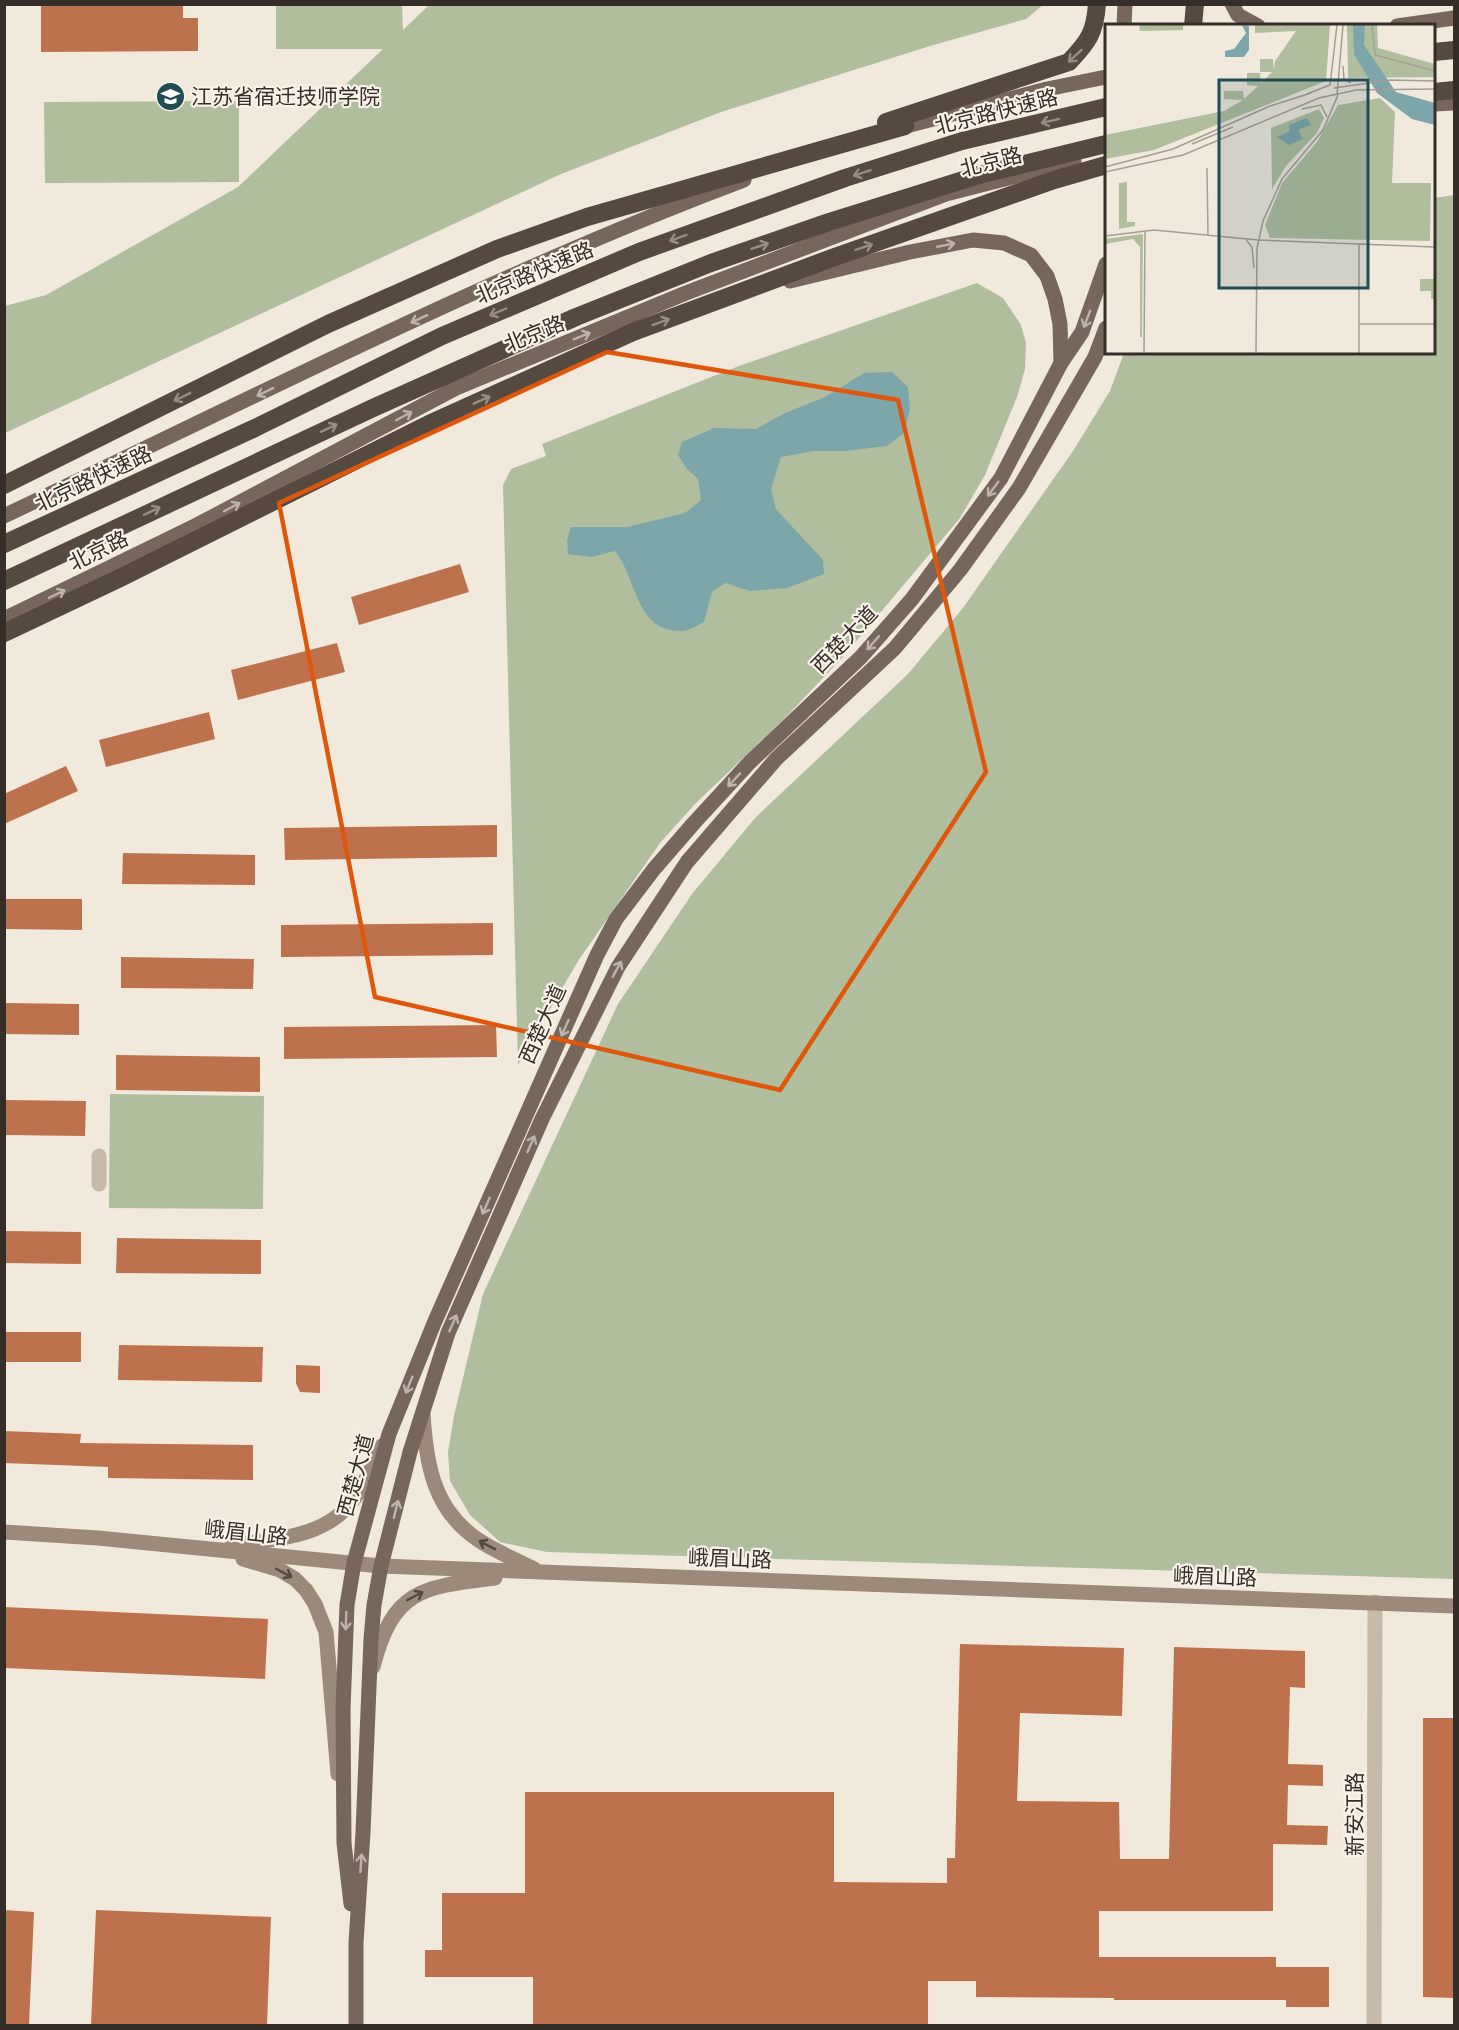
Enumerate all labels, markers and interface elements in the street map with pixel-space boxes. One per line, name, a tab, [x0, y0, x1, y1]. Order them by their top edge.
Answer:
inset map	[1105, 24, 1435, 354]
one-way arrow	[1067, 48, 1082, 63]
school or university icon: 江苏省宿迁技师学院	[154, 80, 186, 112]
place label: 江苏省宿迁技师学院	[191, 80, 380, 112]
street label: 北京路快速路	[931, 80, 1061, 142]
one-way arrow	[1040, 115, 1059, 127]
street label: 北京路	[957, 138, 1025, 184]
one-way arrow	[853, 168, 872, 179]
street label: 北京路快速路	[470, 233, 598, 311]
one-way arrow	[669, 233, 688, 244]
one-way arrow	[936, 239, 955, 250]
one-way arrow	[750, 240, 769, 251]
one-way arrow	[854, 241, 872, 252]
street label: 北京路	[499, 306, 569, 360]
one-way arrow	[489, 308, 507, 319]
one-way arrow	[1080, 309, 1091, 327]
one-way arrow	[411, 313, 429, 325]
one-way arrow	[651, 316, 670, 327]
one-way arrow	[572, 330, 590, 341]
one-way arrow	[257, 386, 275, 398]
one-way arrow	[174, 391, 191, 403]
one-way arrow	[473, 394, 491, 405]
one-way arrow	[395, 409, 413, 421]
one-way arrow	[319, 422, 337, 434]
street label: 北京路快速路	[29, 437, 157, 519]
one-way arrow	[987, 481, 1000, 497]
one-way arrow	[222, 501, 240, 512]
one-way arrow	[143, 505, 161, 517]
street label: 北京路	[63, 522, 133, 578]
one-way arrow	[48, 587, 66, 599]
street label: 西楚大道	[803, 598, 885, 680]
one-way arrow	[866, 635, 880, 650]
one-way arrow	[727, 772, 741, 787]
one-way arrow	[612, 961, 623, 979]
street label: 西楚大道	[510, 979, 574, 1069]
one-way arrow	[559, 1018, 570, 1037]
one-way arrow	[526, 1136, 537, 1154]
one-way arrow	[480, 1197, 491, 1215]
one-way arrow	[448, 1314, 459, 1332]
one-way arrow	[402, 1375, 413, 1394]
street label: 西楚大道	[329, 1430, 381, 1520]
one-way arrow	[390, 1500, 402, 1519]
street label: 峨眉山路	[203, 1512, 289, 1552]
one-way arrow	[479, 1539, 497, 1550]
street label: 峨眉山路	[687, 1541, 773, 1575]
street label: 峨眉山路	[1172, 1559, 1258, 1593]
one-way arrow	[275, 1567, 292, 1579]
one-way arrow	[406, 1590, 424, 1601]
one-way arrow	[341, 1611, 352, 1631]
street label: 新安江路	[1338, 1772, 1370, 1856]
one-way arrow	[356, 1854, 367, 1874]

